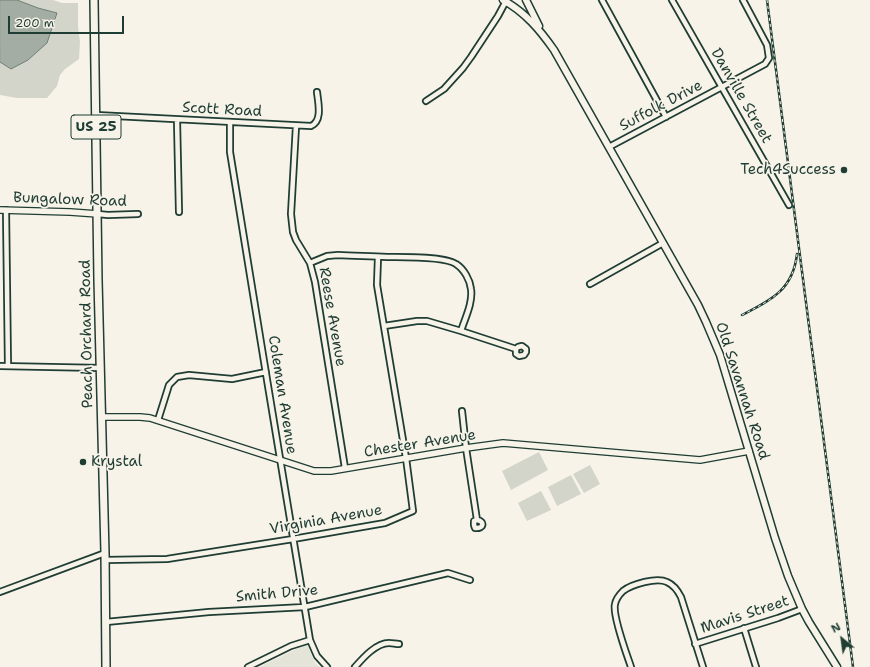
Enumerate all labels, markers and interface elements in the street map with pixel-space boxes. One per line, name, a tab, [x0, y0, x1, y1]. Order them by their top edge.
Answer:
scale bar	[10, 8, 126, 34]
text: 200 m	[15, 15, 54, 31]
street label: Danville Street	[707, 45, 775, 147]
street label: Suffolk Drive	[616, 77, 706, 135]
street label: Scott Road	[182, 99, 262, 121]
road number: US 25	[71, 115, 121, 139]
place label: Tech4Success	[740, 161, 836, 179]
marker: Tech4Success	[839, 165, 849, 175]
street label: Bungalow Road	[13, 189, 127, 211]
street label: Peach Orchard Road	[77, 259, 97, 409]
street label: Reese Avenue	[314, 266, 350, 368]
street label: Old Savannah Road	[711, 320, 773, 462]
street label: Coleman Avenue	[264, 334, 300, 456]
street label: Chester Avenue	[363, 426, 477, 462]
place label: Krystal	[91, 453, 142, 471]
marker: Krystal	[78, 457, 88, 467]
street label: Virginia Avenue	[268, 501, 384, 539]
street label: Smith Drive	[235, 581, 319, 607]
street label: Mavis Street	[699, 592, 791, 638]
north arrow	[822, 619, 862, 659]
text: N	[828, 619, 843, 637]

